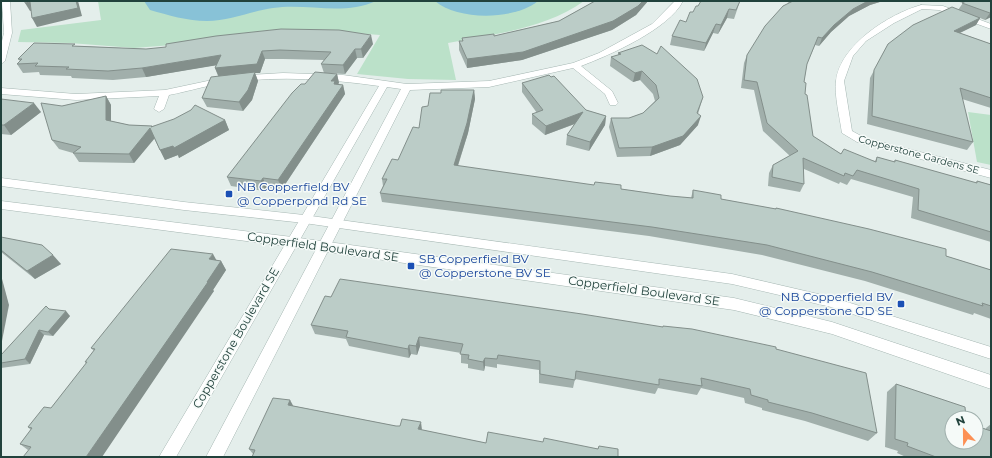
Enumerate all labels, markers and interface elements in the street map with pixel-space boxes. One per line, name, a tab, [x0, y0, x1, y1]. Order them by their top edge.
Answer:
street label: Copperstone Gardens SE	[857, 132, 981, 177]
place label: NB Copperfield BV @ Copperpond Rd SE	[237, 179, 367, 208]
marker: NB Copperfield BV @ Copperpond Rd SE	[224, 189, 234, 199]
street label: Copperfield Boulevard SE	[246, 228, 400, 265]
place label: SB Copperfield BV @ Copperstone BV SE	[419, 251, 551, 280]
marker: SB Copperfield BV @ Copperstone BV SE	[406, 261, 416, 271]
street label: Copperstone Boulevard SE	[189, 265, 282, 411]
street label: Copperfield Boulevard SE	[567, 272, 721, 309]
place label: NB Copperfield BV @ Copperstone GD SE	[759, 289, 894, 318]
marker: NB Copperfield BV @ Copperstone GD SE	[896, 299, 906, 309]
north arrow	[944, 410, 984, 450]
text: N	[954, 413, 967, 429]

